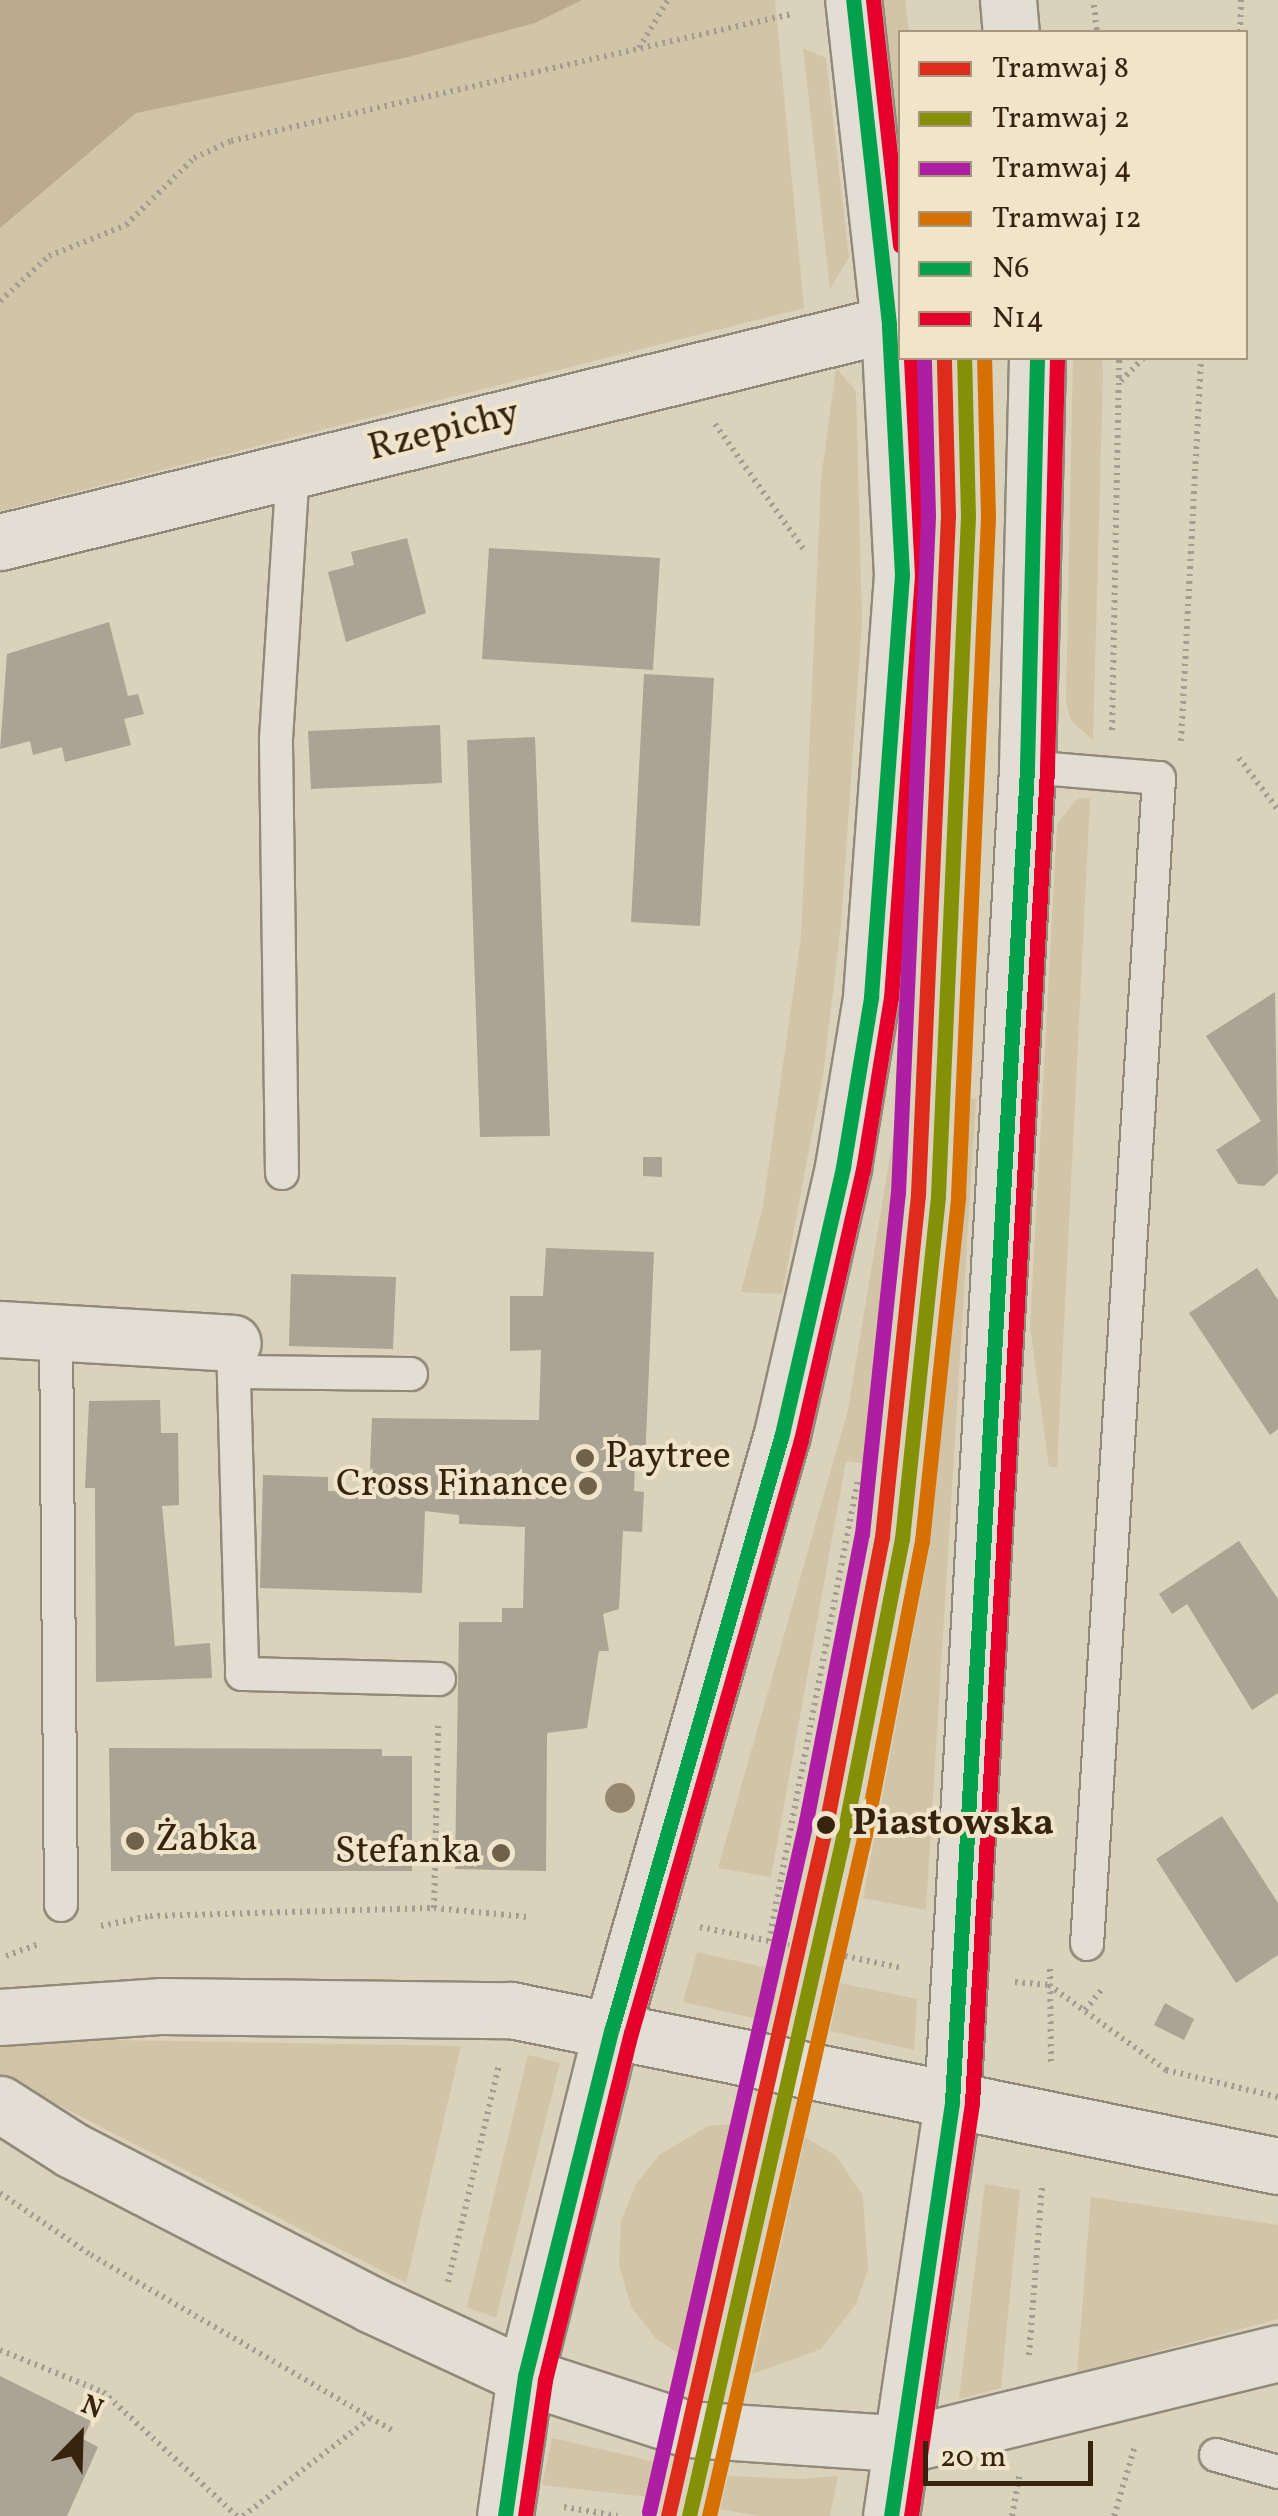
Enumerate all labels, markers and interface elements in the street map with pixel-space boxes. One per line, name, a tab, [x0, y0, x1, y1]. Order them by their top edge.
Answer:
legend	[898, 30, 1248, 360]
text: Tramwaj 8	[992, 48, 1129, 90]
text: Tramwaj 2	[992, 98, 1130, 140]
text: Tramwaj 4	[992, 148, 1132, 190]
text: Tramwaj 12	[992, 198, 1142, 240]
text: N6	[992, 248, 1029, 290]
text: N14	[992, 298, 1044, 340]
street label: Rzepichy	[364, 391, 524, 473]
place label: Paytree	[605, 1435, 731, 1481]
marker: Paytree	[574, 1447, 596, 1469]
place label: Cross Finance	[336, 1463, 568, 1509]
marker: Cross Finance	[577, 1475, 599, 1497]
place label: Piastowska	[852, 1802, 1054, 1848]
marker: Piastowska	[809, 1808, 843, 1842]
place label: Żabka	[155, 1818, 258, 1864]
marker: Żabka	[124, 1830, 146, 1852]
place label: Stefanka	[335, 1830, 481, 1876]
marker: Stefanka	[490, 1842, 512, 1864]
north arrow	[30, 2386, 130, 2486]
text: N	[75, 2386, 109, 2430]
scale bar	[928, 2421, 1098, 2483]
text: 20 m	[940, 2437, 1006, 2479]

